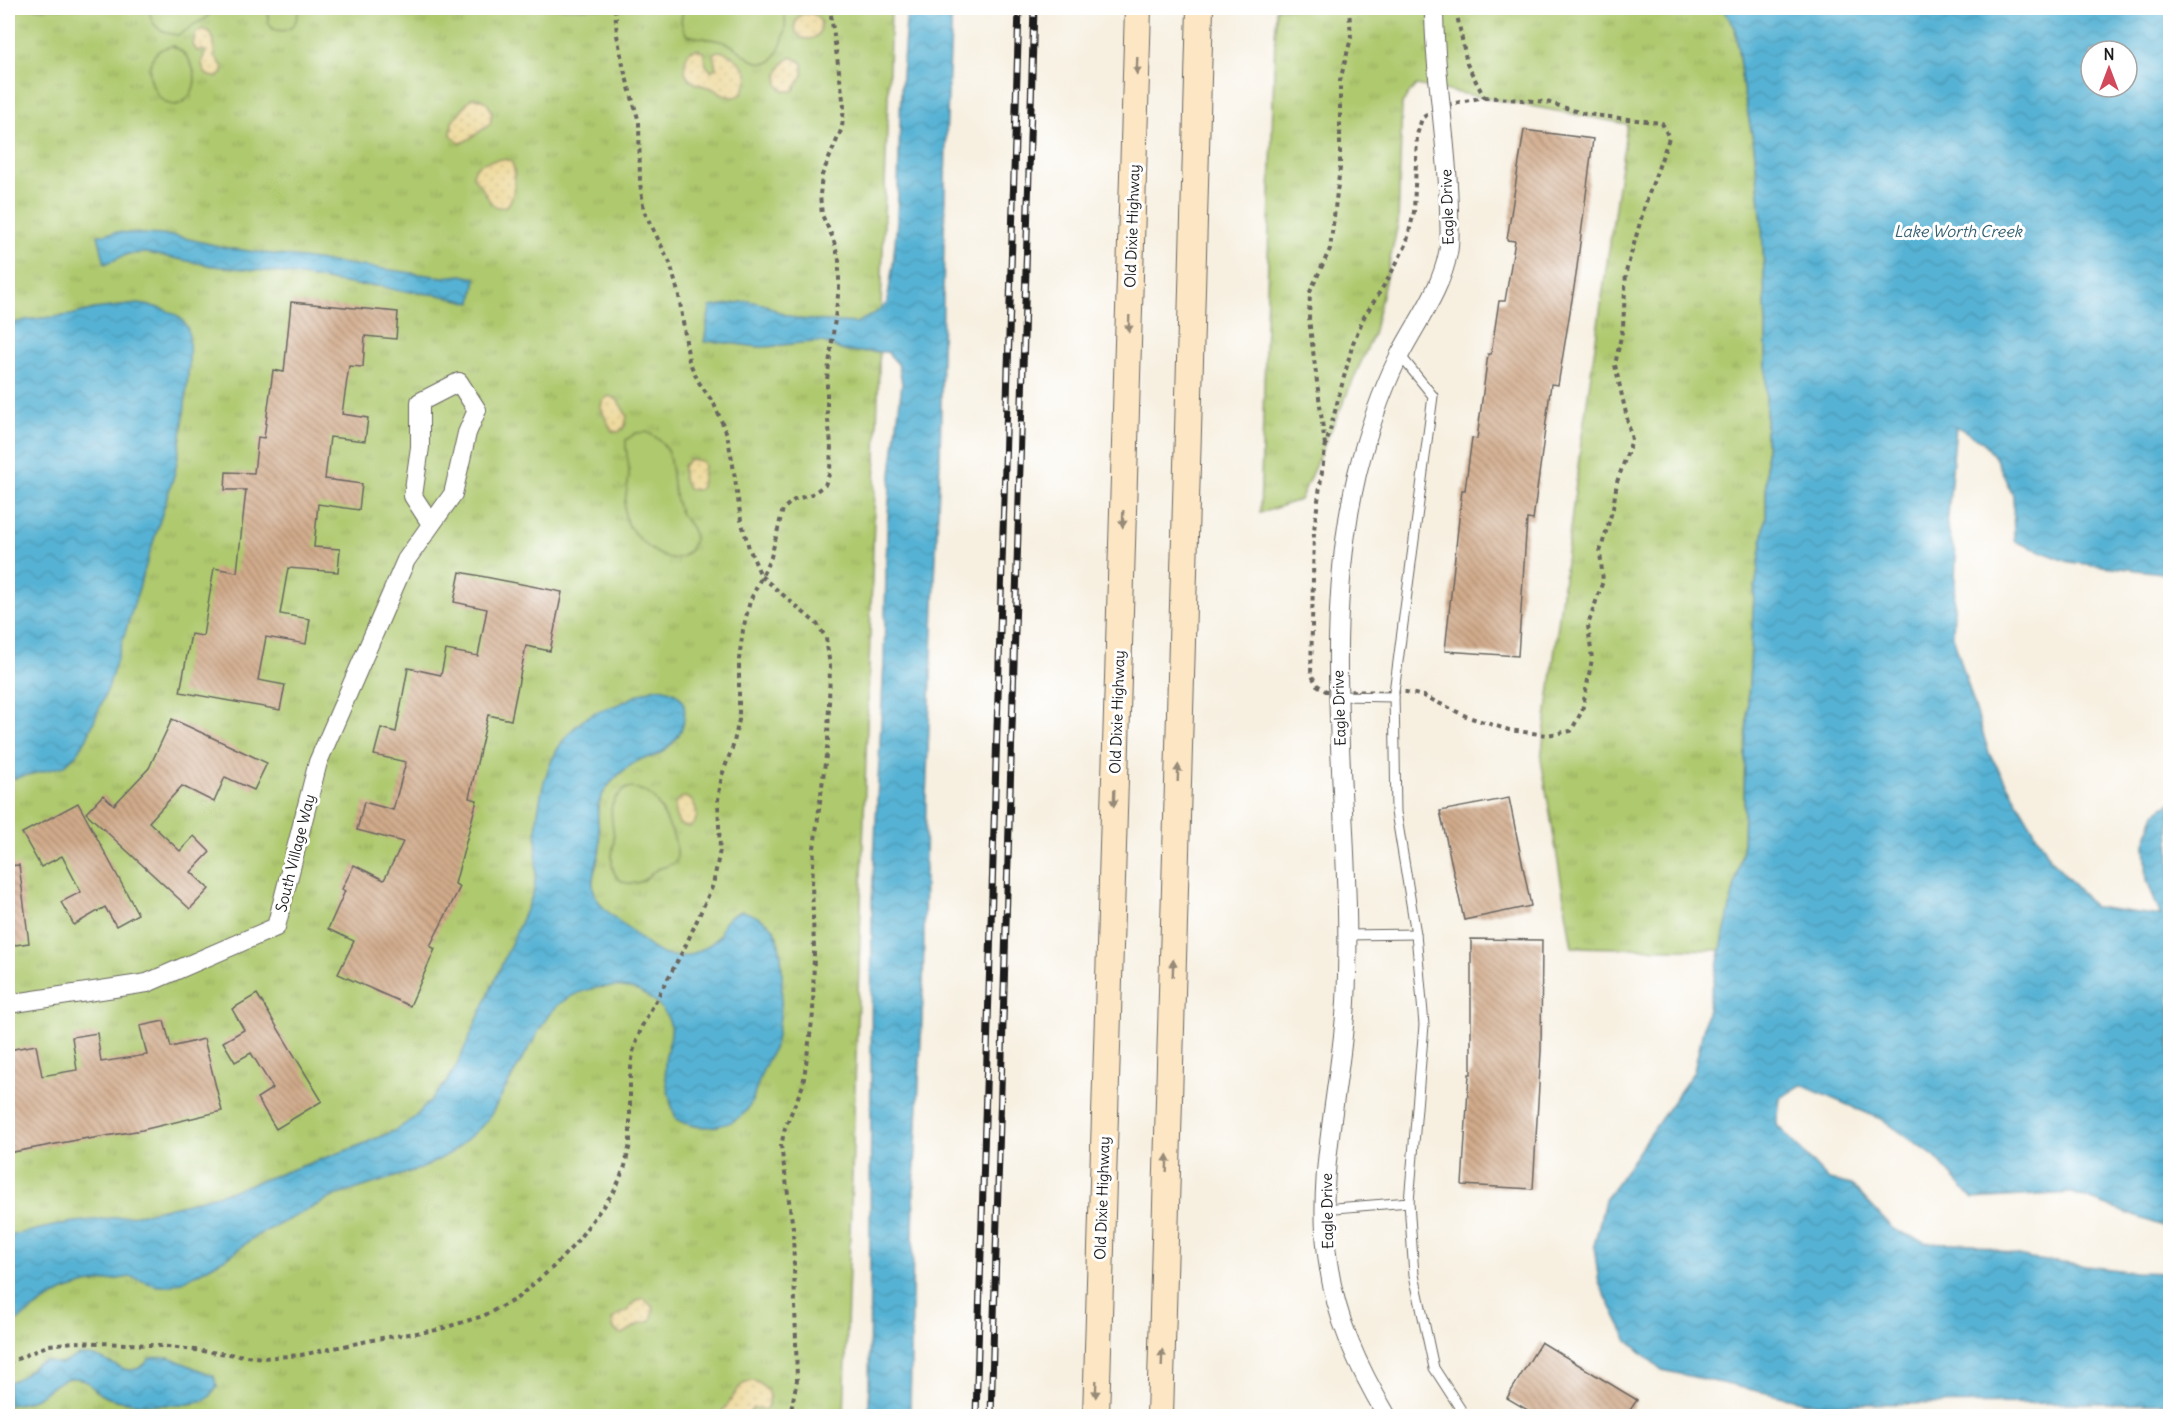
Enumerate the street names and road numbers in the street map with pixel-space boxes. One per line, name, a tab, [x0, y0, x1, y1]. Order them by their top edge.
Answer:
street label: Old Dixie Highway	[1120, 164, 1144, 288]
street label: Eagle Drive	[1436, 169, 1458, 245]
street label: Old Dixie Highway	[1105, 650, 1129, 774]
street label: Eagle Drive	[1328, 670, 1350, 746]
street label: South Village Way	[271, 792, 319, 914]
street label: Old Dixie Highway	[1090, 1136, 1114, 1260]
street label: Eagle Drive	[1317, 1173, 1337, 1249]

